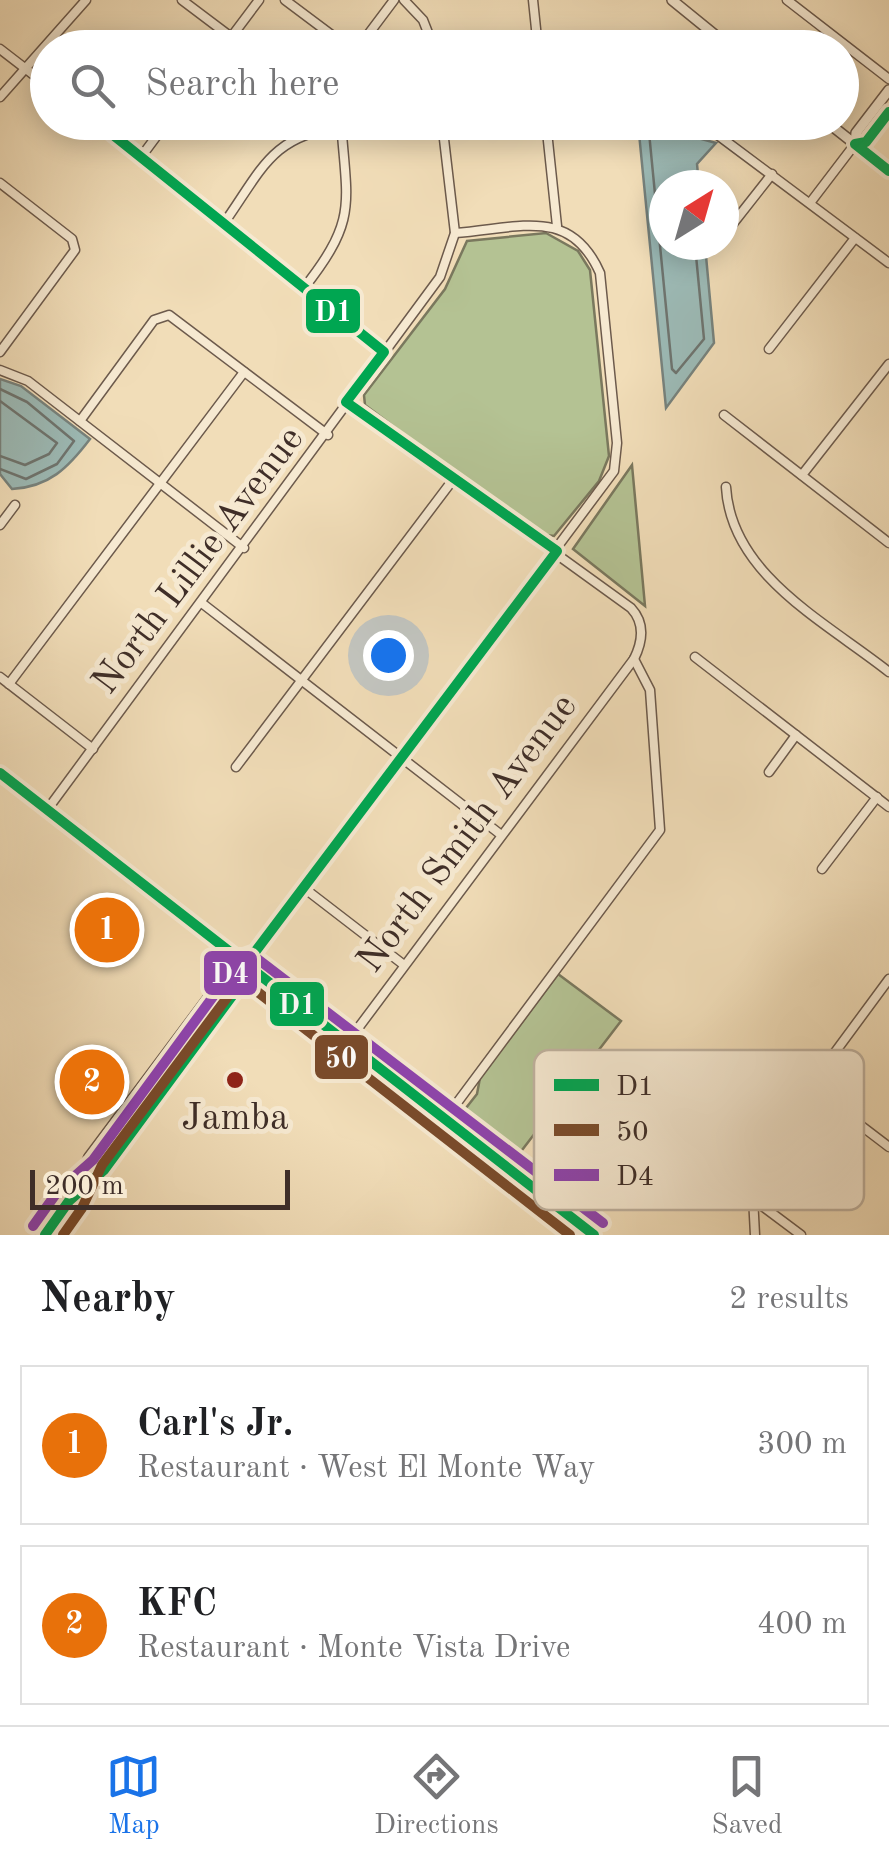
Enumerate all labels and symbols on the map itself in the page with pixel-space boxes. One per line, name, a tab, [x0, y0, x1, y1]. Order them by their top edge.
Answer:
north arrow	[649, 170, 739, 260]
line badge: D1	[304, 287, 362, 335]
text: D1	[314, 300, 352, 328]
street label: North Lillie Avenue	[86, 420, 312, 702]
your location	[363, 630, 414, 681]
street label: North Smith Avenue	[351, 688, 585, 980]
pin: 1	[74, 892, 140, 968]
line badge: D4	[202, 949, 259, 997]
text: D4	[211, 962, 249, 990]
line badge: D1	[268, 980, 326, 1028]
text: D1	[278, 993, 316, 1021]
line badge: 50	[313, 1033, 370, 1081]
pin: 2	[59, 1044, 124, 1120]
text: 50	[325, 1046, 357, 1074]
legend	[534, 1050, 864, 1210]
marker: Jamba	[224, 1069, 246, 1091]
text: D1	[616, 1074, 654, 1102]
place label: Jamba	[181, 1100, 289, 1138]
text: 50	[616, 1119, 648, 1147]
text: D4	[616, 1164, 654, 1192]
scale bar	[30, 1165, 290, 1210]

